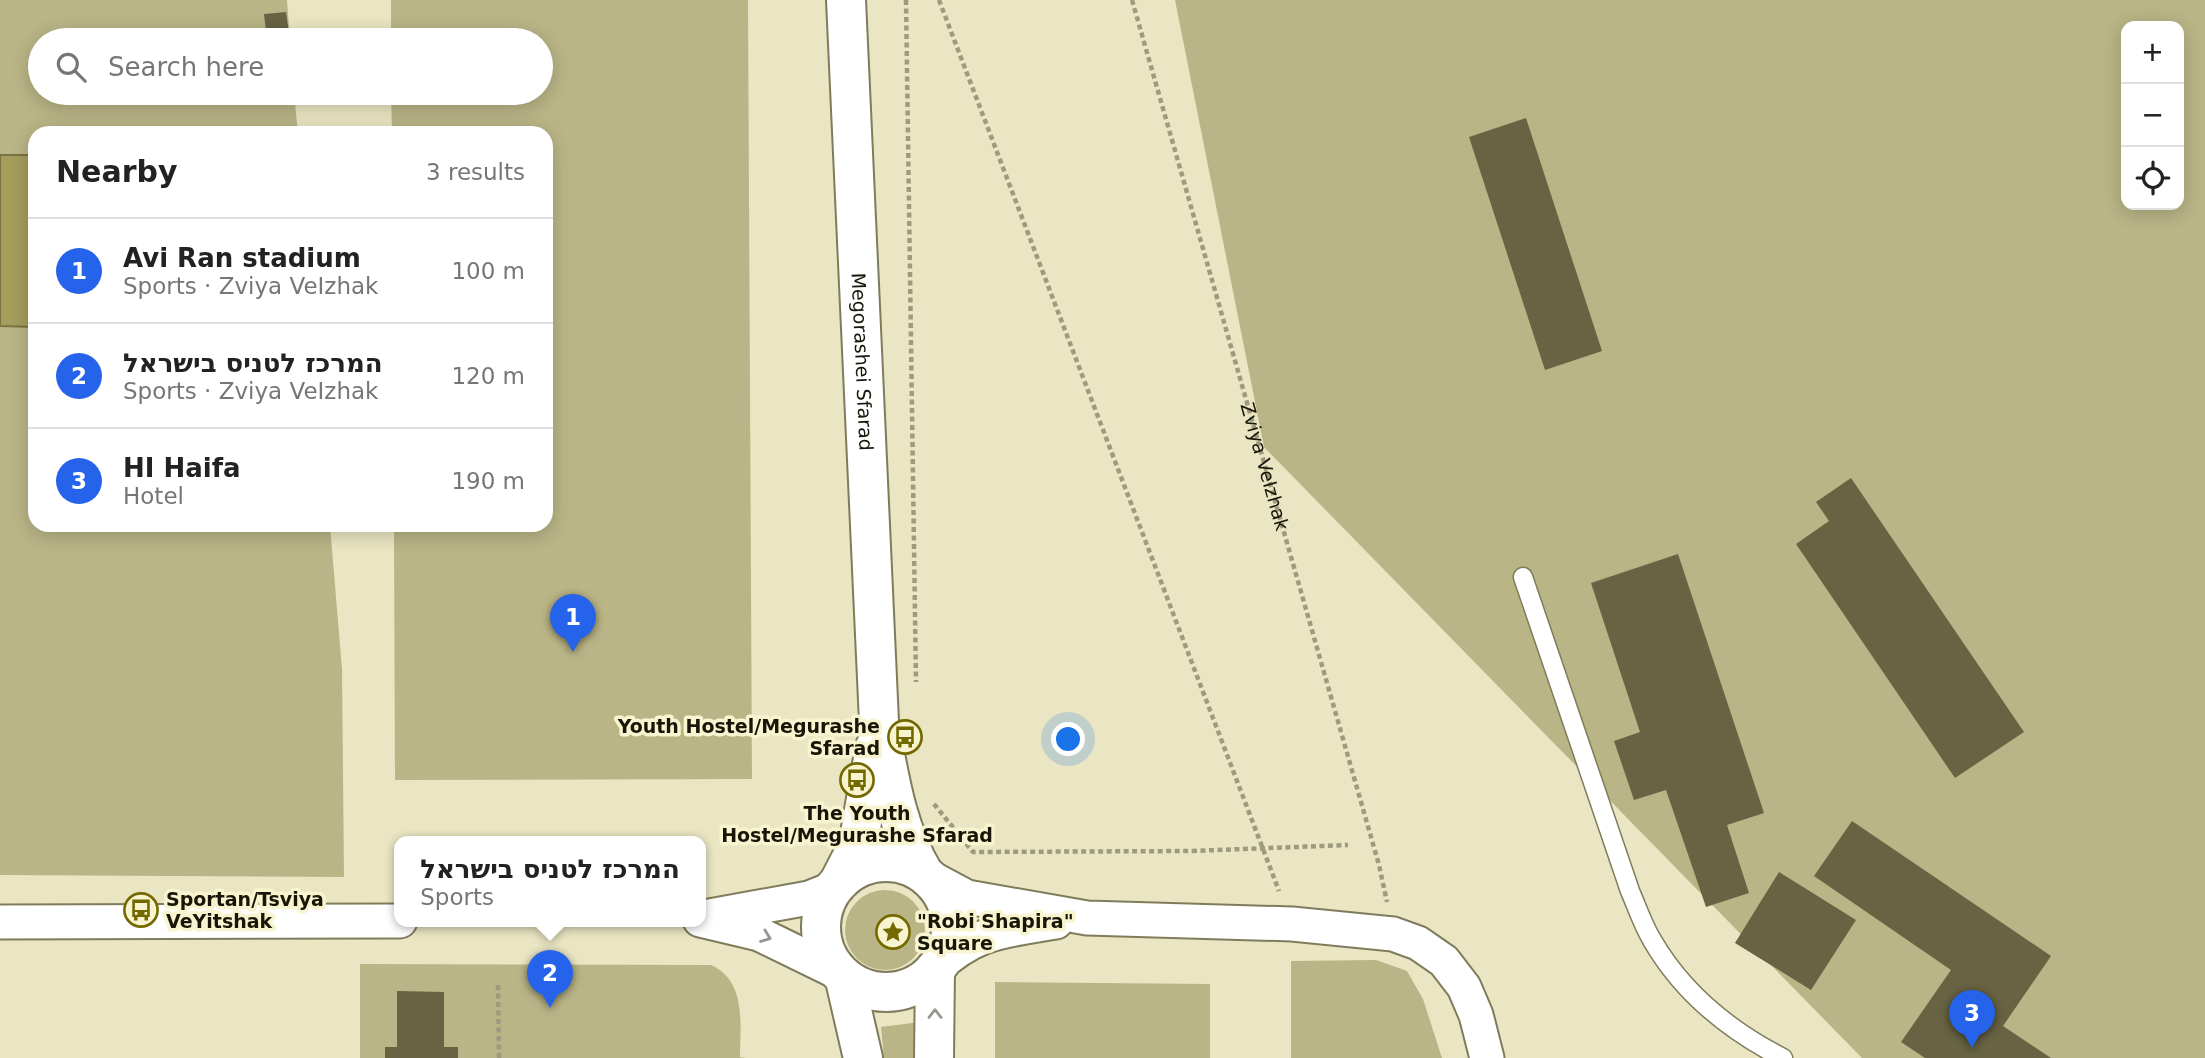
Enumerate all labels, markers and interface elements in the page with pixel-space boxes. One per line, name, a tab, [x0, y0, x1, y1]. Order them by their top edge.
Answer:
map controls	[2121, 21, 2184, 210]
button: +	[2121, 21, 2184, 84]
search box	[28, 28, 553, 105]
icon: search	[52, 48, 90, 86]
text: Search here	[108, 52, 264, 82]
button: −	[2121, 84, 2184, 147]
button: locate	[2121, 147, 2184, 210]
text: Nearby	[56, 154, 178, 189]
text: 3 results	[426, 159, 525, 185]
text: Avi Ran stadium	[123, 243, 361, 273]
text: 1	[71, 258, 87, 284]
text: 100 m	[451, 258, 525, 284]
street label: Megorashei Sfarad	[847, 272, 878, 451]
text: Sports · Zviya VeIzhak	[123, 273, 378, 299]
text: המרכז לטניס בישראל	[123, 348, 383, 378]
text: 2	[71, 363, 87, 389]
text: 120 m	[451, 363, 525, 389]
text: Sports · Zviya VeIzhak	[123, 378, 378, 404]
street label: Zviya VeIzhak	[1236, 400, 1294, 533]
text: HI Haifa	[123, 453, 241, 483]
text: 3	[71, 468, 87, 494]
text: 190 m	[451, 468, 525, 494]
text: Hotel	[123, 483, 184, 509]
pin: 1	[550, 594, 596, 652]
place label: Youth Hostel/Megurashe Sfarad	[617, 715, 880, 759]
bus stop icon: Youth Hostel/Megurashe Sfarad	[886, 718, 924, 756]
your location	[1051, 722, 1085, 756]
bus stop icon: The Youth Hostel/Megurashe Sfarad	[838, 761, 876, 799]
place label: The Youth Hostel/Megurashe Sfarad	[721, 802, 993, 846]
popup	[394, 836, 706, 927]
text: המרכז לטניס בישראל	[420, 854, 680, 884]
text: Sports	[420, 884, 494, 910]
place label: Sportan/Tsviya VeYitshak	[166, 888, 324, 932]
bus stop icon: Sportan/Tsviya VeYitshak	[122, 891, 160, 929]
place label: "Robi Shapira" Square	[917, 910, 1074, 954]
place icon: "Robi Shapira" Square	[874, 913, 912, 951]
one-way arrow	[760, 929, 772, 943]
pin: 2	[527, 950, 573, 1008]
pin: 3	[1949, 990, 1995, 1048]
one-way arrow	[927, 1008, 943, 1018]

